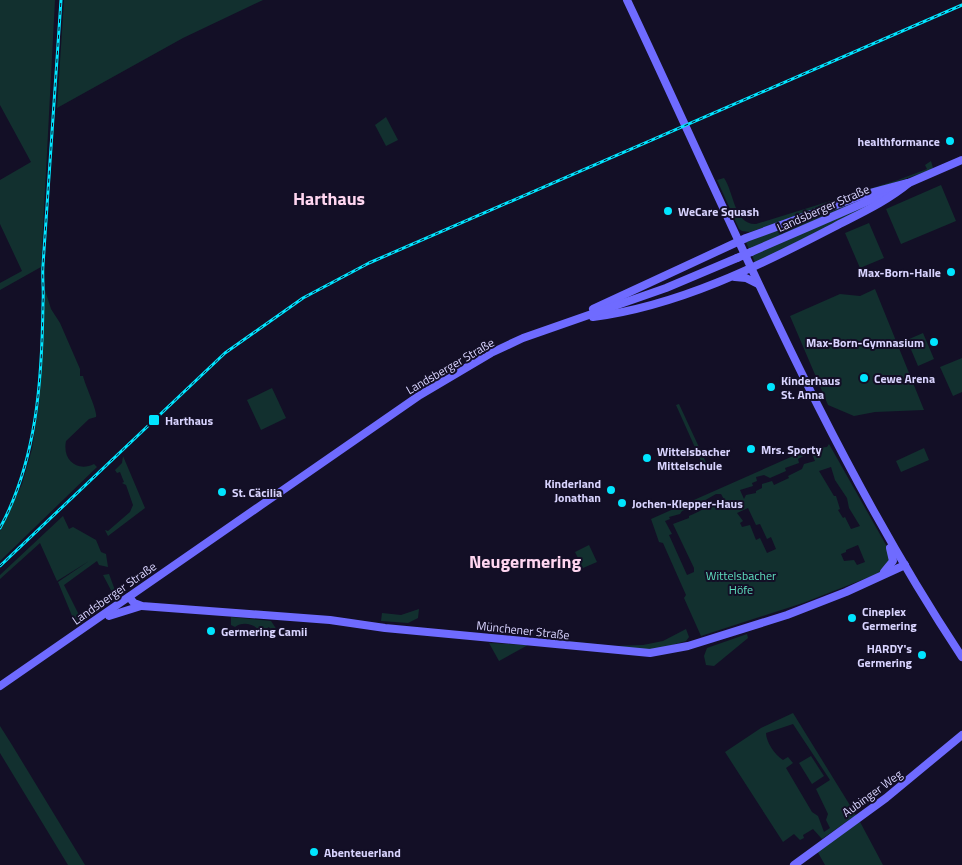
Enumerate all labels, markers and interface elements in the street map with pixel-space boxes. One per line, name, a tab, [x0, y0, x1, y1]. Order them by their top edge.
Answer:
place label: healthformance	[858, 132, 940, 151]
marker: healthformance	[944, 135, 956, 147]
street label: Landsberger Straße	[774, 179, 872, 237]
district label: Harthaus	[293, 185, 365, 212]
place label: WeCare Squash	[678, 202, 759, 221]
marker: WeCare Squash	[662, 205, 674, 217]
place label: Max-Born-Halle	[858, 263, 941, 282]
marker: Max-Born-Halle	[945, 266, 957, 278]
street label: Landsberger Straße	[402, 333, 498, 399]
place label: Max-Born-Gymnasium	[806, 333, 924, 352]
marker: Max-Born-Gymnasium	[928, 336, 940, 348]
place label: Cewe Arena	[874, 369, 935, 388]
place label: Kinderhaus St. Anna	[781, 371, 840, 404]
marker: Cewe Arena	[858, 372, 870, 384]
marker: Kinderhaus St. Anna	[765, 381, 777, 393]
place label: Harthaus	[165, 411, 213, 430]
marker: Harthaus	[147, 413, 161, 427]
place label: Mrs. Sporty	[761, 440, 821, 459]
place label: Wittelsbacher Mittelschule	[657, 442, 731, 475]
marker: Mrs. Sporty	[745, 443, 757, 455]
marker: Wittelsbacher Mittelschule	[641, 452, 653, 464]
place label: Kinderland Jonathan	[544, 474, 601, 507]
place label: St. Cäcilia	[232, 483, 282, 502]
marker: Kinderland Jonathan	[605, 484, 617, 496]
marker: St. Cäcilia	[216, 486, 228, 498]
place label: Jochen-Klepper-Haus	[632, 494, 743, 513]
marker: Jochen-Klepper-Haus	[616, 497, 628, 509]
district label: Neugermering	[469, 548, 581, 575]
street label: Landsberger Straße	[68, 557, 160, 629]
park label: Wittelsbacher Höfe	[706, 566, 776, 599]
place label: Cineplex Germering	[862, 602, 917, 635]
marker: Cineplex Germering	[846, 612, 858, 624]
street label: Münchener Straße	[475, 616, 571, 644]
place label: Germering Camii	[221, 622, 307, 641]
marker: Germering Camii	[205, 625, 217, 637]
place label: HARDY's Germering	[857, 639, 913, 672]
marker: HARDY's Germering	[916, 649, 928, 661]
street label: Aubinger Weg	[838, 765, 906, 821]
place label: Abenteuerland	[324, 843, 401, 862]
marker: Abenteuerland	[308, 846, 320, 858]

